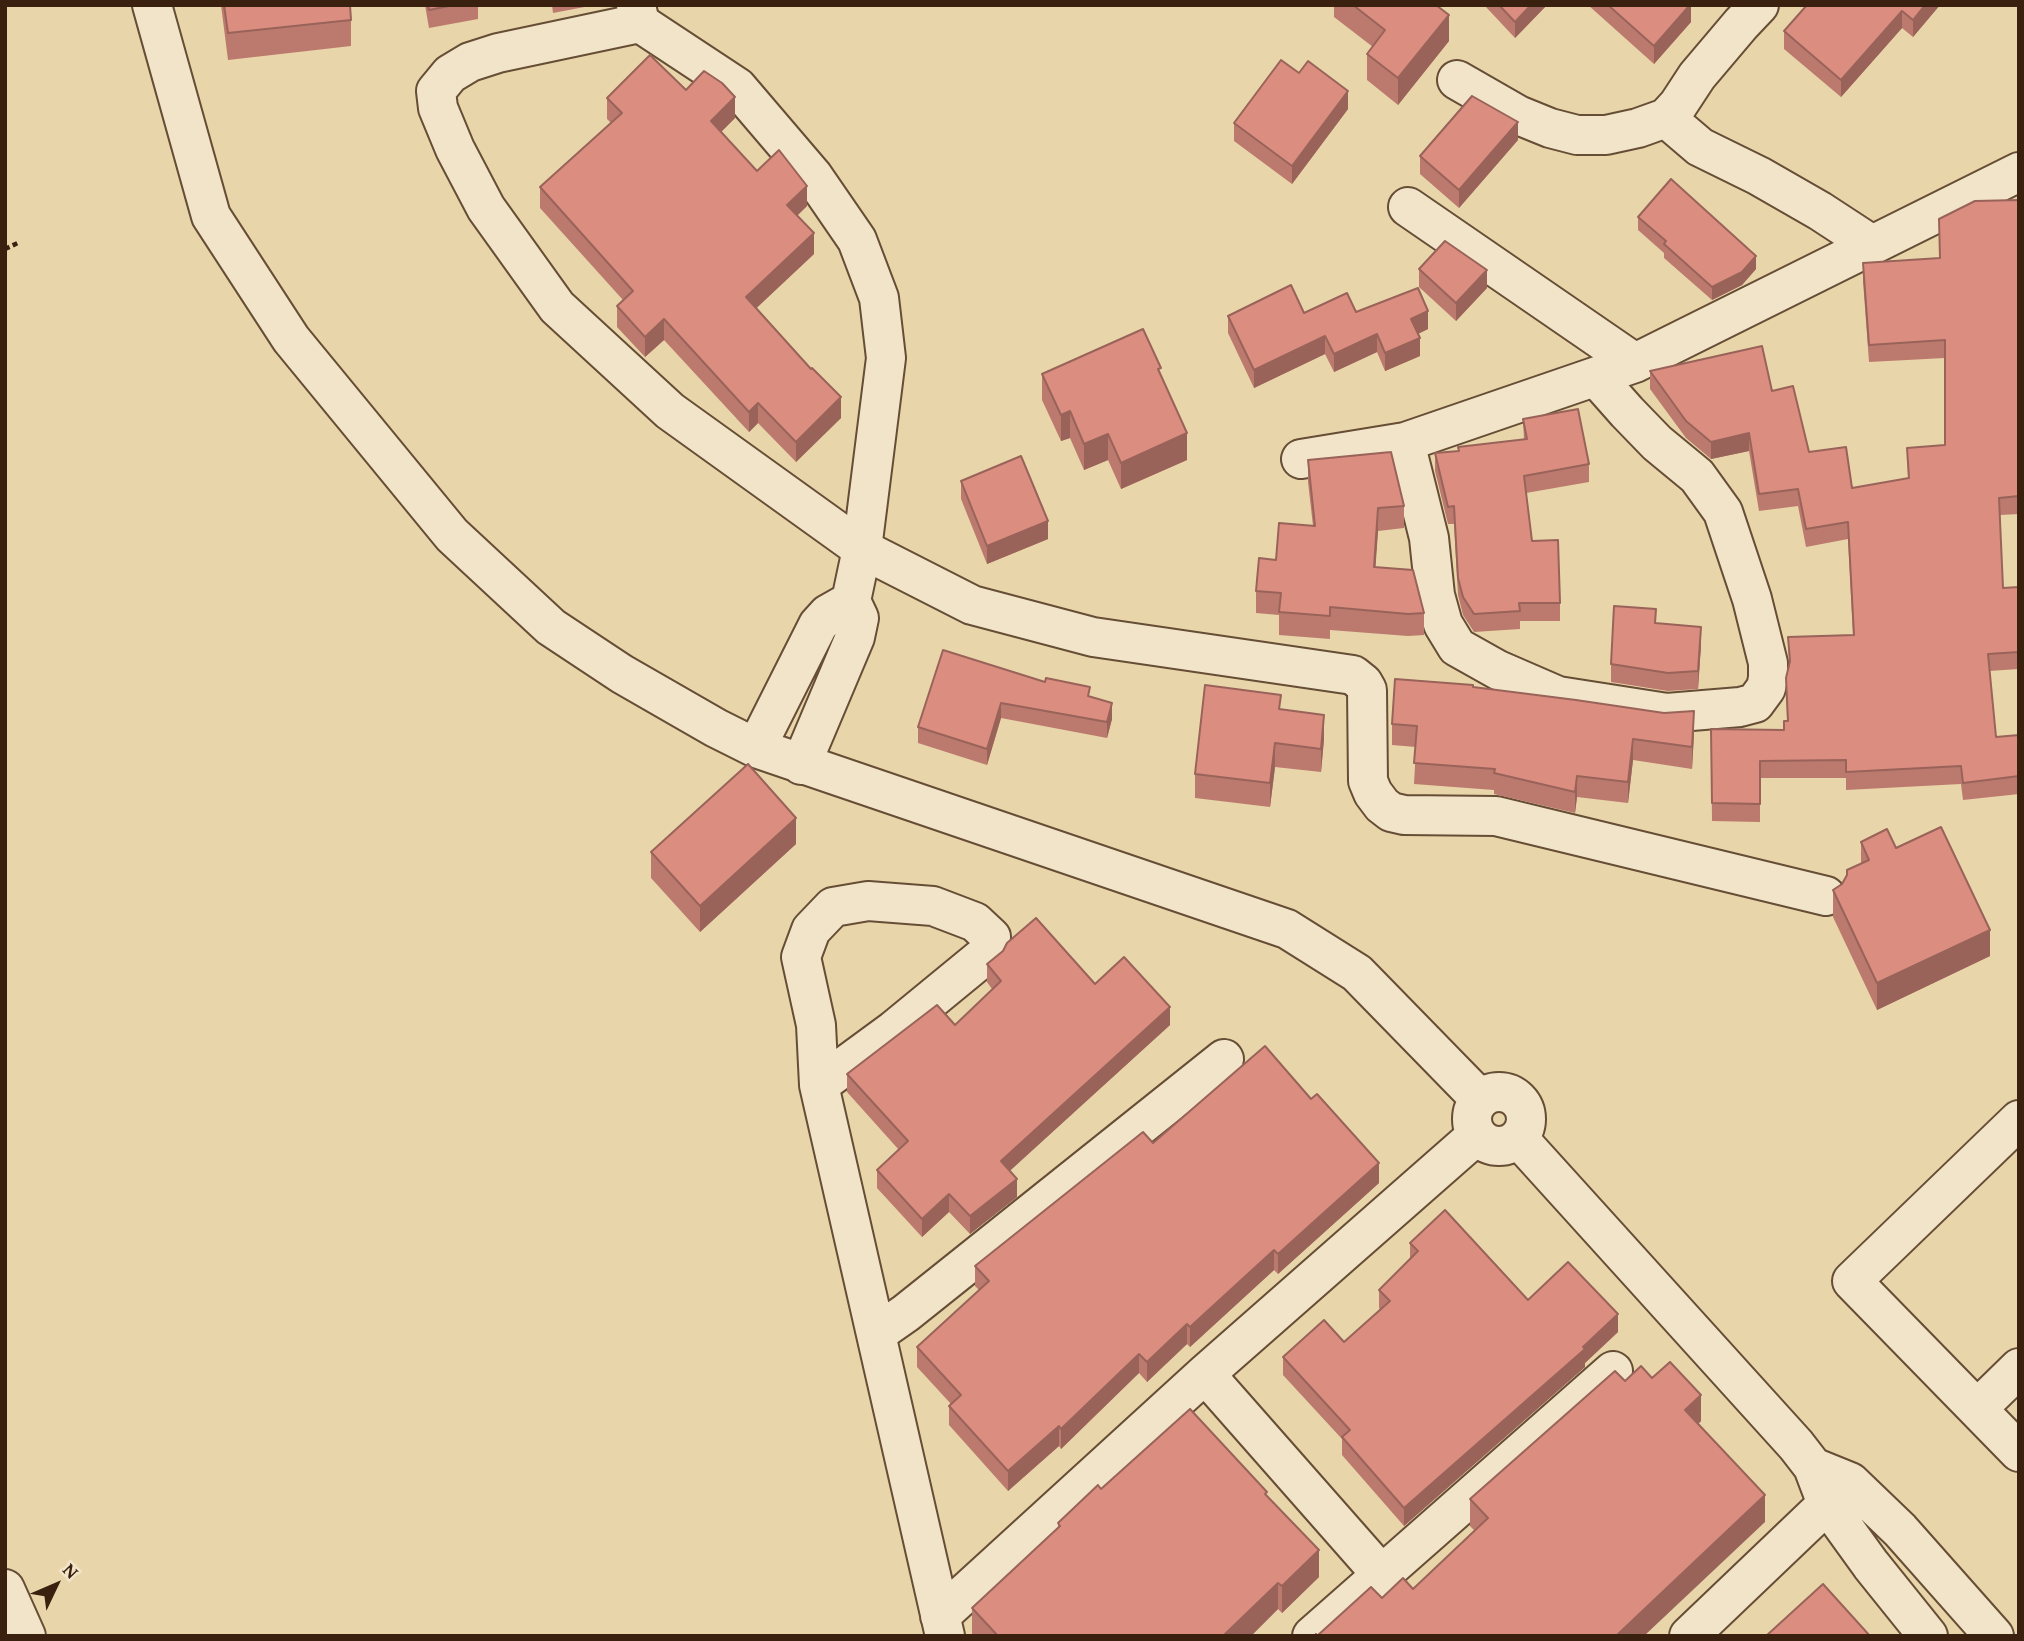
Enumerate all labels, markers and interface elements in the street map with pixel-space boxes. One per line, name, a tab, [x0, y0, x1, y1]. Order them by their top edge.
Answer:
north arrow	[21, 1550, 91, 1620]
text: N	[57, 1556, 86, 1585]

